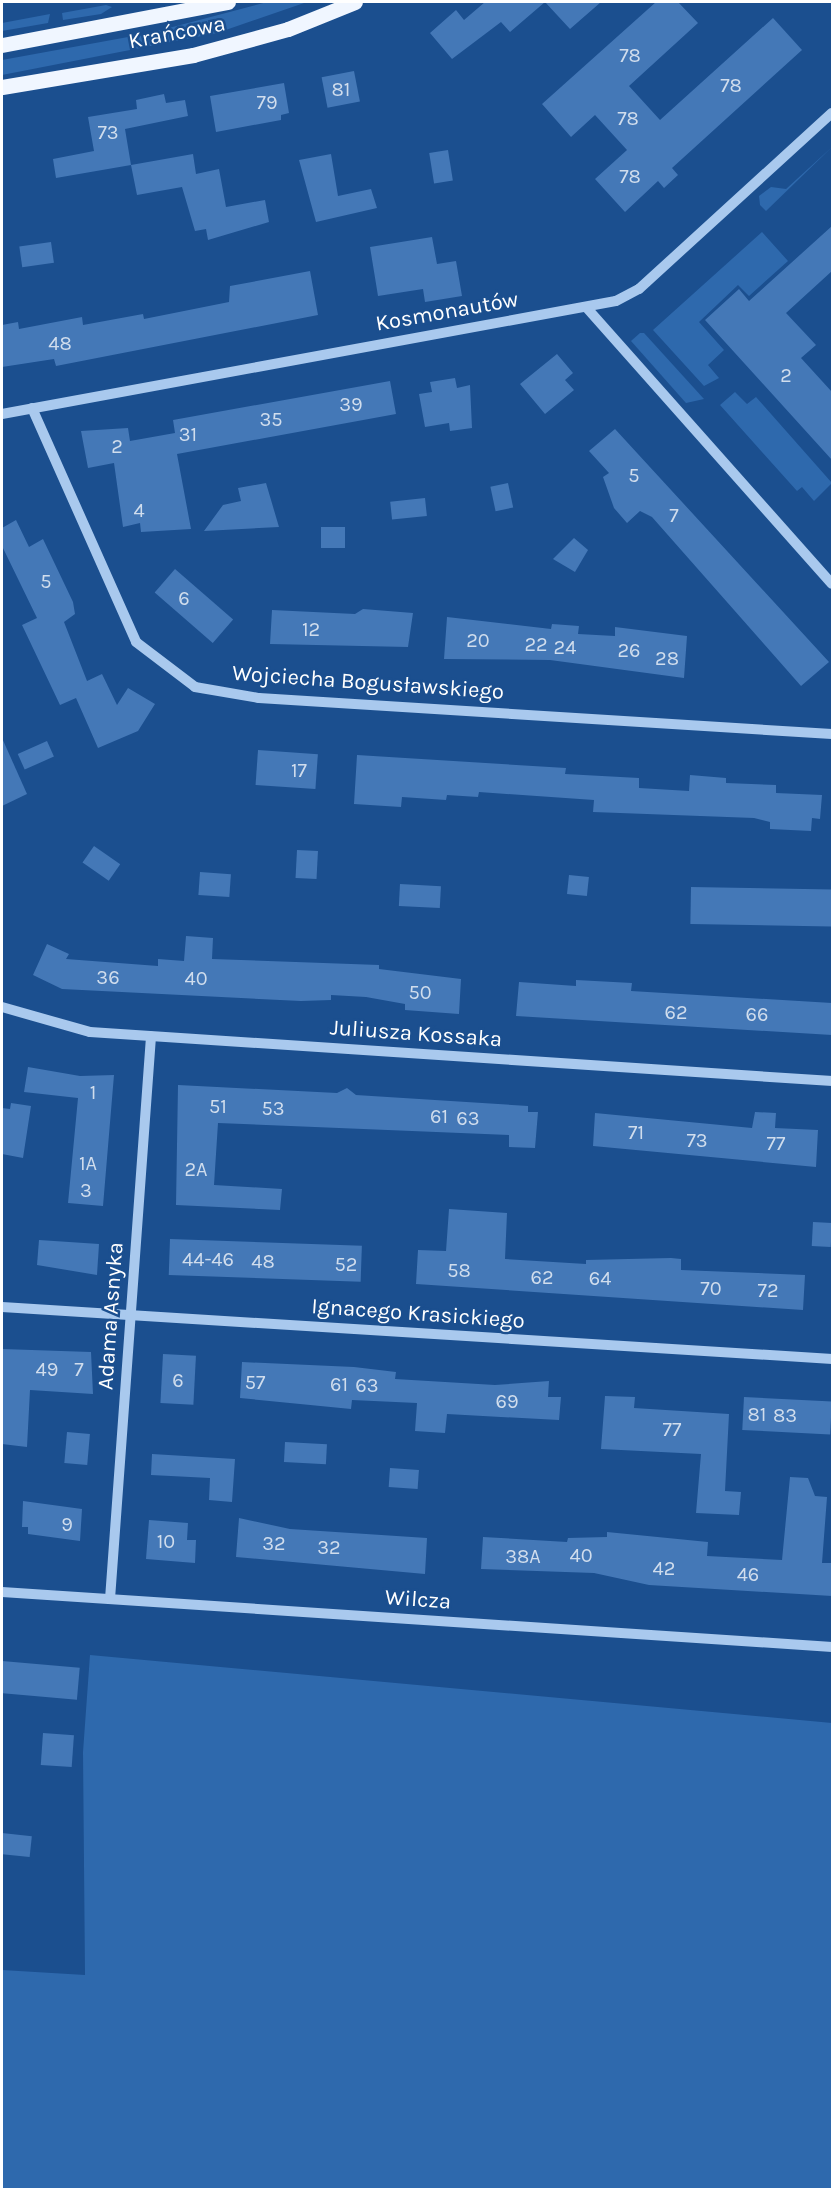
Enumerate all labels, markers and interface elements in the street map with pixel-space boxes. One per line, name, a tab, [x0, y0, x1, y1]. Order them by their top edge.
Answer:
street label: Krańcowa	[126, 11, 228, 55]
house number: 78	[619, 43, 641, 67]
house number: 78	[720, 73, 742, 97]
house number: 81	[332, 77, 350, 101]
house number: 79	[257, 90, 277, 114]
house number: 78	[617, 106, 639, 130]
house number: 73	[97, 120, 119, 144]
house number: 78	[619, 164, 641, 188]
street label: Kosmonautów	[374, 286, 520, 338]
house number: 48	[48, 331, 72, 355]
house number: 2	[780, 363, 792, 387]
house number: 39	[339, 392, 363, 416]
house number: 35	[259, 407, 283, 431]
house number: 31	[179, 422, 197, 446]
house number: 2	[111, 434, 123, 458]
house number: 5	[628, 463, 640, 487]
house number: 4	[133, 498, 145, 522]
house number: 7	[669, 503, 679, 527]
house number: 5	[40, 569, 52, 593]
house number: 6	[178, 586, 190, 610]
house number: 12	[302, 617, 320, 641]
house number: 20	[466, 628, 490, 652]
house number: 22	[524, 632, 548, 656]
house number: 24	[554, 635, 576, 659]
house number: 26	[617, 638, 641, 662]
house number: 28	[655, 646, 679, 670]
street label: Wojciecha Bogusławskiego	[231, 660, 505, 706]
house number: 17	[291, 758, 307, 782]
house number: 36	[96, 965, 120, 989]
house number: 40	[184, 966, 208, 990]
house number: 50	[408, 980, 432, 1004]
house number: 62	[664, 1000, 688, 1024]
house number: 66	[746, 1002, 768, 1026]
street label: Juliusza Kossaka	[329, 1015, 503, 1053]
house number: 1	[90, 1080, 96, 1104]
house number: 51	[209, 1094, 227, 1118]
house number: 53	[261, 1096, 285, 1120]
house number: 61	[430, 1104, 448, 1128]
house number: 63	[456, 1106, 480, 1130]
house number: 71	[628, 1120, 644, 1144]
house number: 73	[686, 1128, 708, 1152]
house number: 77	[767, 1131, 785, 1155]
house number: 1A	[79, 1151, 97, 1175]
house number: 2A	[184, 1157, 208, 1181]
house number: 3	[80, 1178, 92, 1202]
street label: Adama Asnyka	[93, 1241, 129, 1391]
house number: 44-46	[182, 1247, 234, 1271]
house number: 48	[251, 1249, 275, 1273]
house number: 52	[335, 1252, 357, 1276]
house number: 58	[447, 1258, 471, 1282]
house number: 62	[530, 1265, 554, 1289]
house number: 64	[589, 1266, 611, 1290]
house number: 70	[700, 1276, 722, 1300]
house number: 72	[758, 1278, 778, 1302]
street label: Ignacego Krasickiego	[310, 1293, 526, 1335]
house number: 49	[36, 1357, 58, 1381]
house number: 7	[74, 1357, 84, 1381]
house number: 6	[172, 1368, 184, 1392]
house number: 57	[245, 1370, 265, 1394]
house number: 61	[330, 1372, 348, 1396]
house number: 63	[355, 1373, 379, 1397]
house number: 69	[495, 1389, 519, 1413]
house number: 81	[748, 1402, 766, 1426]
house number: 83	[773, 1403, 797, 1427]
house number: 77	[663, 1417, 681, 1441]
house number: 9	[61, 1512, 73, 1536]
house number: 10	[157, 1529, 175, 1553]
house number: 32	[262, 1531, 286, 1555]
house number: 32	[317, 1535, 341, 1559]
house number: 40	[569, 1543, 593, 1567]
house number: 38A	[505, 1544, 541, 1568]
house number: 42	[653, 1556, 675, 1580]
house number: 46	[737, 1562, 759, 1586]
street label: Wilcza	[384, 1585, 452, 1615]

